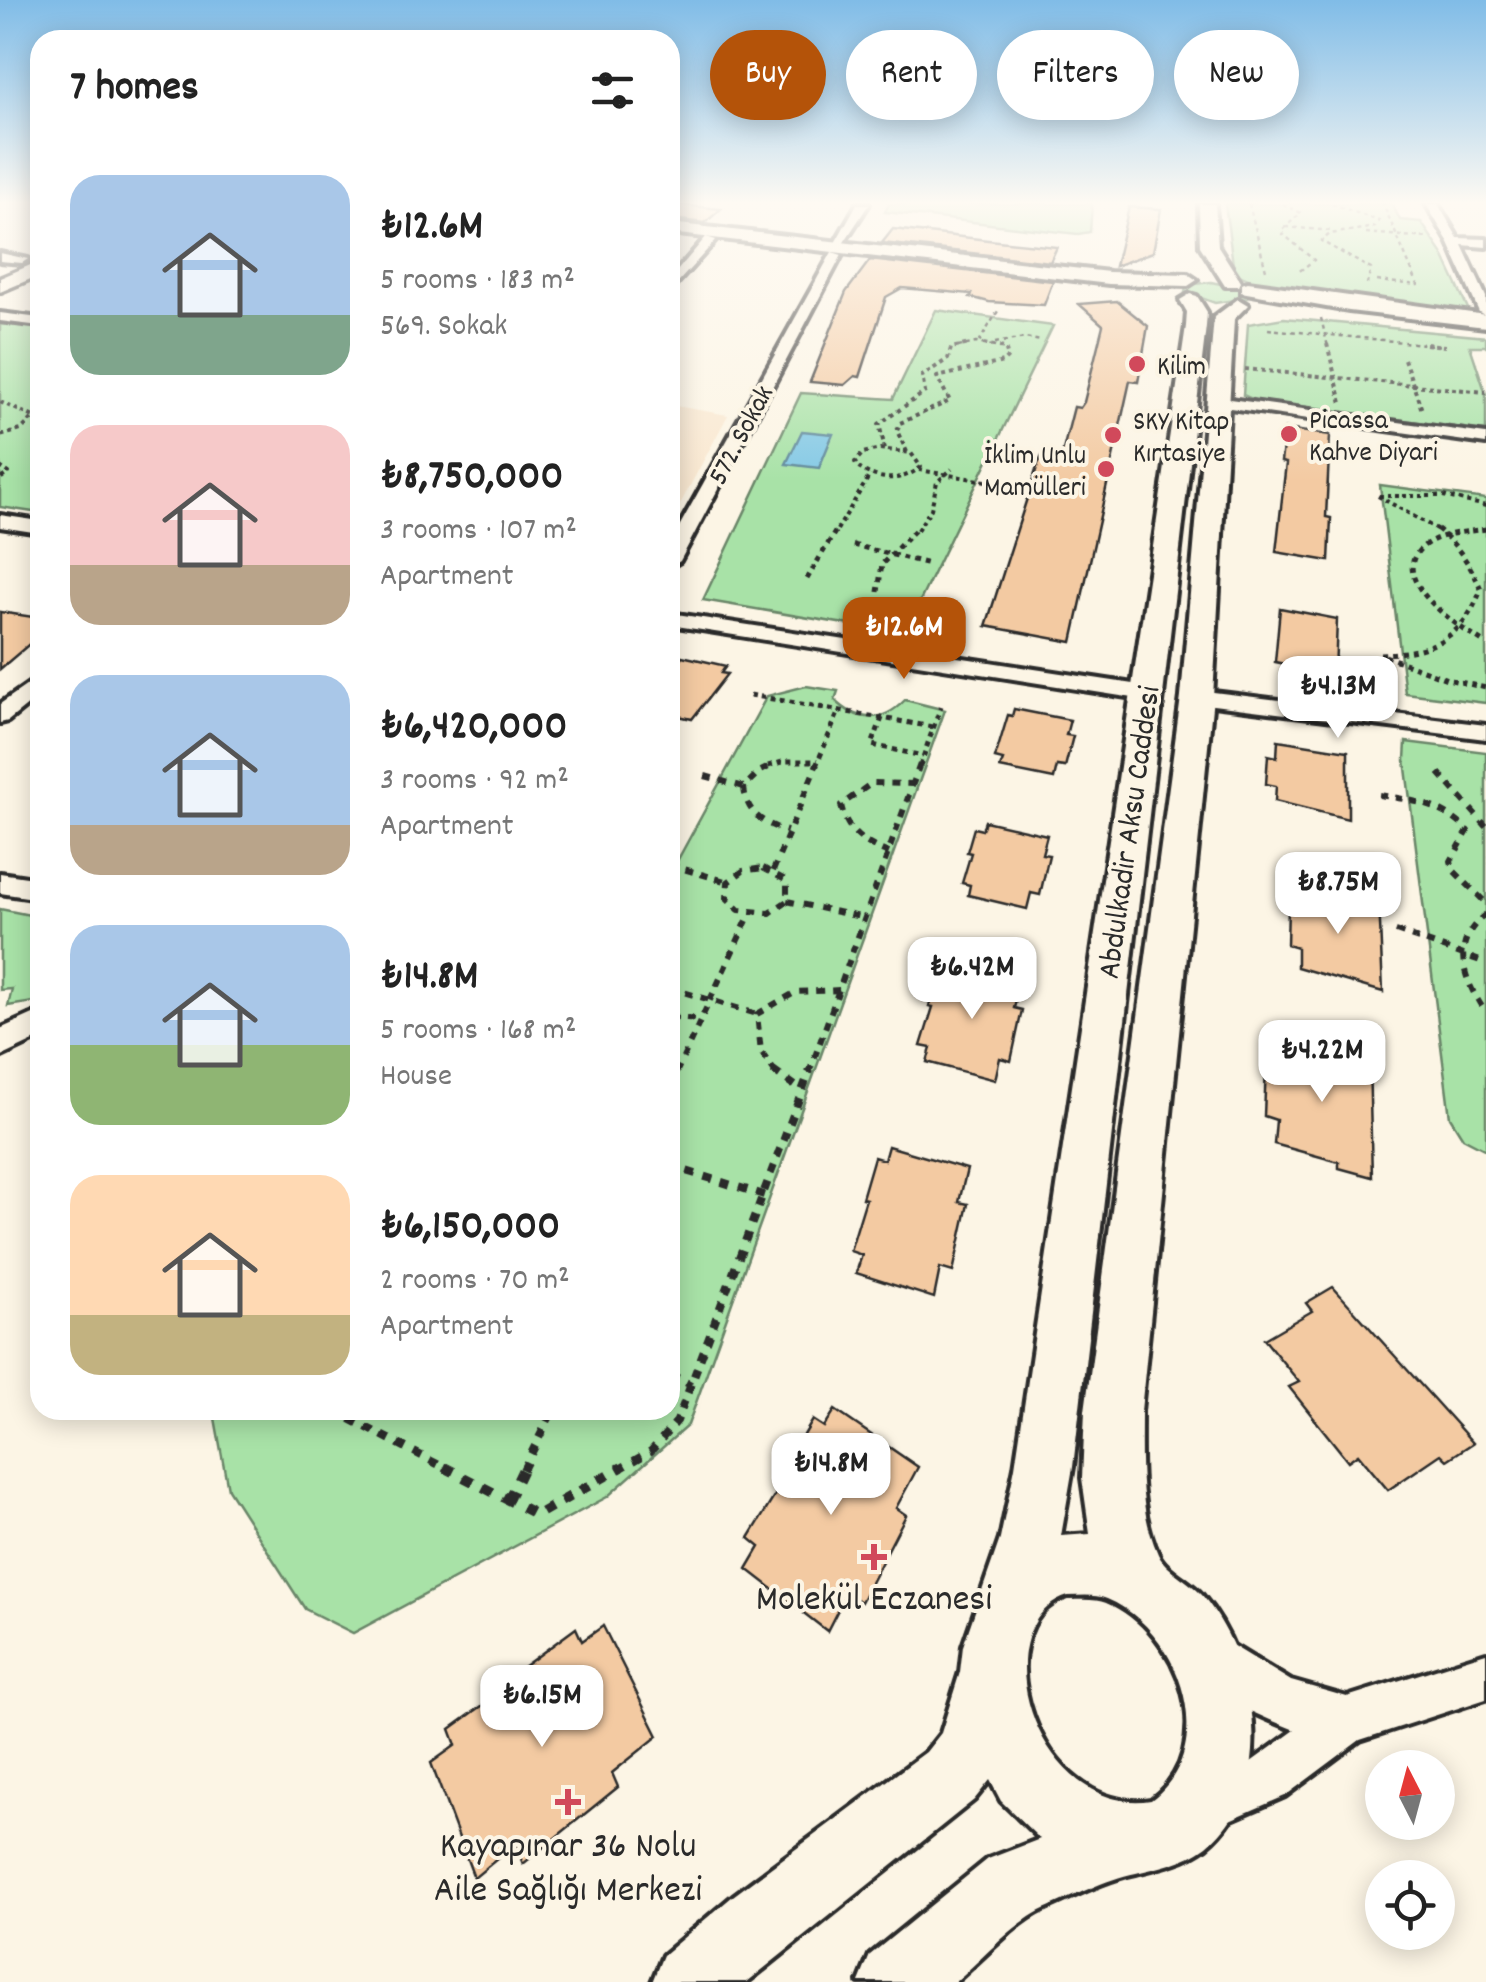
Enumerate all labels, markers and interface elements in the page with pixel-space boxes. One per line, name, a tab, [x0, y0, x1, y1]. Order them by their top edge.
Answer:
chip: Buy	[710, 30, 826, 120]
chip: Rent	[846, 30, 977, 120]
chip: Filters	[997, 30, 1154, 120]
chip: New	[1174, 30, 1299, 120]
text: 7 homes	[70, 60, 199, 120]
icon: filters	[585, 63, 640, 118]
text: ₺12.6M	[380, 199, 483, 259]
icon: home	[150, 215, 270, 335]
text: 5 rooms · 183 m²	[380, 259, 575, 305]
text: 569. Sokak	[380, 305, 507, 351]
place label: Kilim	[1157, 349, 1206, 389]
marker: Kilim	[1126, 353, 1148, 375]
street label: 572. Sokak	[700, 379, 786, 493]
place label: Picassa Kahve Diyari	[1309, 403, 1438, 475]
place label: SKY Kitap Kırtasiye	[1133, 404, 1229, 476]
marker: Picassa Kahve Diyari	[1278, 423, 1300, 445]
marker: SKY Kitap Kırtasiye	[1102, 424, 1124, 446]
place label: İklim Unlu Mamülleri	[984, 438, 1086, 510]
text: ₺8,750,000	[380, 449, 563, 509]
marker: İklim Unlu Mamülleri	[1095, 458, 1117, 480]
icon: home	[150, 465, 270, 585]
text: 3 rooms · 107 m²	[380, 509, 577, 555]
text: Apartment	[380, 555, 514, 601]
pin: ₺12.6M	[823, 597, 985, 682]
text: ₺12.6M	[865, 606, 943, 652]
pin: ₺4.13M	[1257, 656, 1419, 741]
text: ₺4.13M	[1300, 665, 1376, 711]
street label: Abdulkadir Aksu Caddesi	[1089, 683, 1175, 982]
text: ₺6,420,000	[380, 699, 567, 759]
icon: home	[150, 715, 270, 835]
text: 3 rooms · 92 m²	[380, 759, 569, 805]
text: Apartment	[380, 805, 514, 851]
pin: ₺8.75M	[1257, 852, 1419, 937]
text: ₺8.75M	[1297, 861, 1379, 907]
pin: ₺6.42M	[891, 937, 1053, 1022]
text: ₺6.42M	[930, 946, 1014, 992]
text: ₺14.8M	[380, 949, 478, 1009]
icon: home	[150, 965, 270, 1085]
text: 5 rooms · 168 m²	[380, 1009, 576, 1055]
pin: ₺4.22M	[1241, 1020, 1403, 1105]
text: ₺4.22M	[1280, 1029, 1364, 1075]
text: House	[380, 1055, 452, 1101]
text: ₺6,150,000	[380, 1199, 560, 1259]
icon: home	[150, 1215, 270, 1335]
text: 2 rooms · 70 m²	[380, 1259, 570, 1305]
text: Apartment	[380, 1305, 514, 1351]
pin: ₺14.8M	[750, 1433, 912, 1518]
text: ₺14.8M	[793, 1442, 869, 1488]
marker: Molekül Eczanesi	[863, 1546, 885, 1568]
place label: Molekül Eczanesi	[756, 1574, 992, 1629]
pin: ₺6.15M	[461, 1665, 623, 1750]
text: ₺6.15M	[502, 1674, 582, 1720]
north arrow	[1365, 1750, 1455, 1840]
map controls	[1365, 1750, 1455, 1950]
marker: Kayapınar 36 Nolu Aile Sağlığı Merkezi	[555, 1789, 581, 1815]
place label: Kayapınar 36 Nolu Aile Sağlığı Merkezi	[434, 1821, 702, 1920]
button: locate	[1365, 1860, 1455, 1950]

